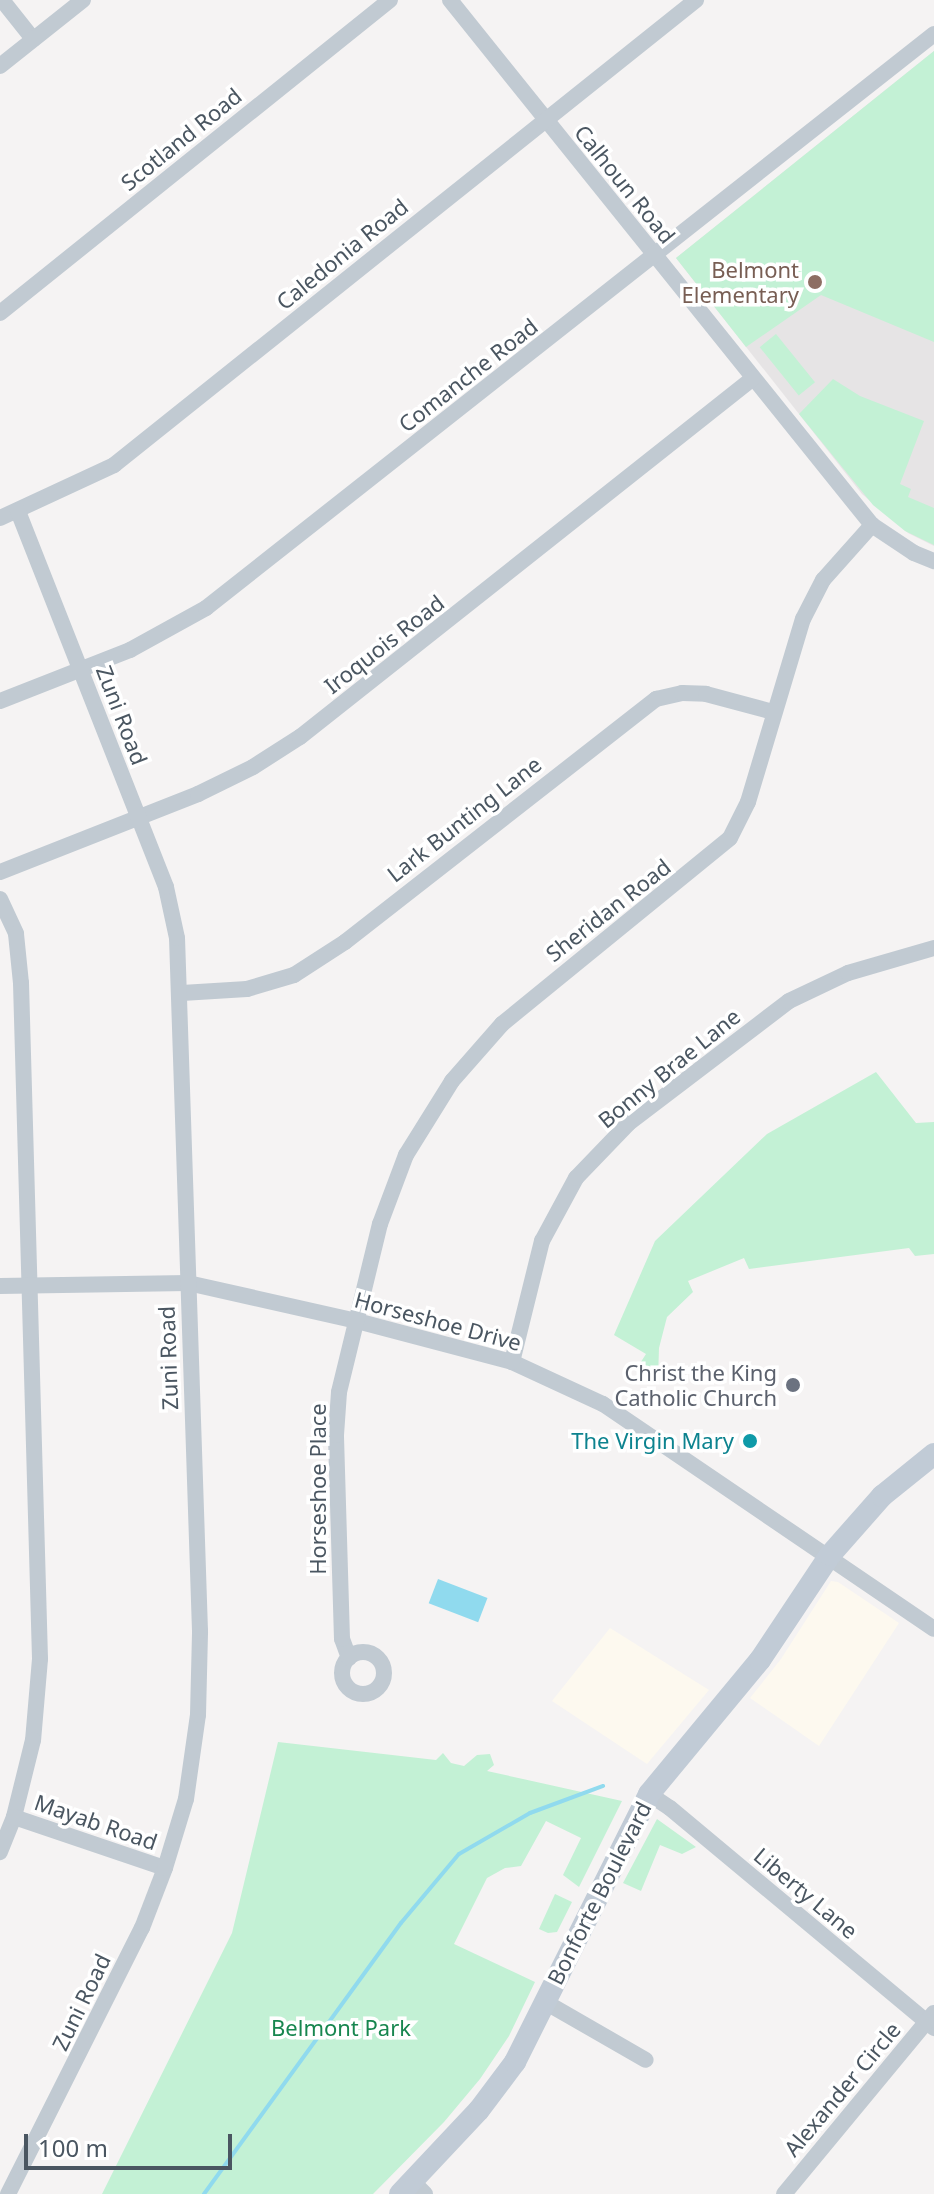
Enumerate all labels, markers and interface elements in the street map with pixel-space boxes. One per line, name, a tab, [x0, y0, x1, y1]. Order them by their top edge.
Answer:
street label: Scotland Road	[115, 82, 247, 196]
street label: Calhoun Road	[569, 120, 681, 248]
street label: Caledonia Road	[271, 193, 413, 315]
place label: Belmont Elementary	[682, 256, 799, 308]
marker: Belmont Elementary	[806, 273, 824, 291]
street label: Comanche Road	[393, 313, 543, 437]
street label: Iroquois Road	[319, 589, 449, 699]
street label: Zuni Road	[91, 662, 153, 768]
street label: Lark Bunting Lane	[382, 751, 546, 887]
street label: Sheridan Road	[540, 853, 676, 967]
street label: Bonny Brae Lane	[593, 1003, 745, 1133]
street label: Horseshoe Drive	[352, 1286, 524, 1356]
street label: Zuni Road	[153, 1306, 183, 1410]
place label: Christ the King Catholic Church	[614, 1359, 777, 1410]
marker: Christ the King Catholic Church	[784, 1376, 802, 1394]
street label: Horseshoe Place	[305, 1403, 331, 1575]
place label: The Virgin Mary	[571, 1428, 734, 1454]
marker: The Virgin Mary	[741, 1432, 759, 1450]
street label: Mayab Road	[31, 1789, 161, 1855]
street label: Bonforte Boulevard	[541, 1797, 657, 1989]
street label: Liberty Lane	[749, 1842, 863, 1944]
street label: Zuni Road	[46, 1949, 116, 2055]
park label: Belmont Park	[271, 2015, 411, 2041]
street label: Alexander Circle	[778, 2017, 906, 2161]
scale bar	[28, 2118, 236, 2168]
text: 100 m	[38, 2131, 108, 2164]

